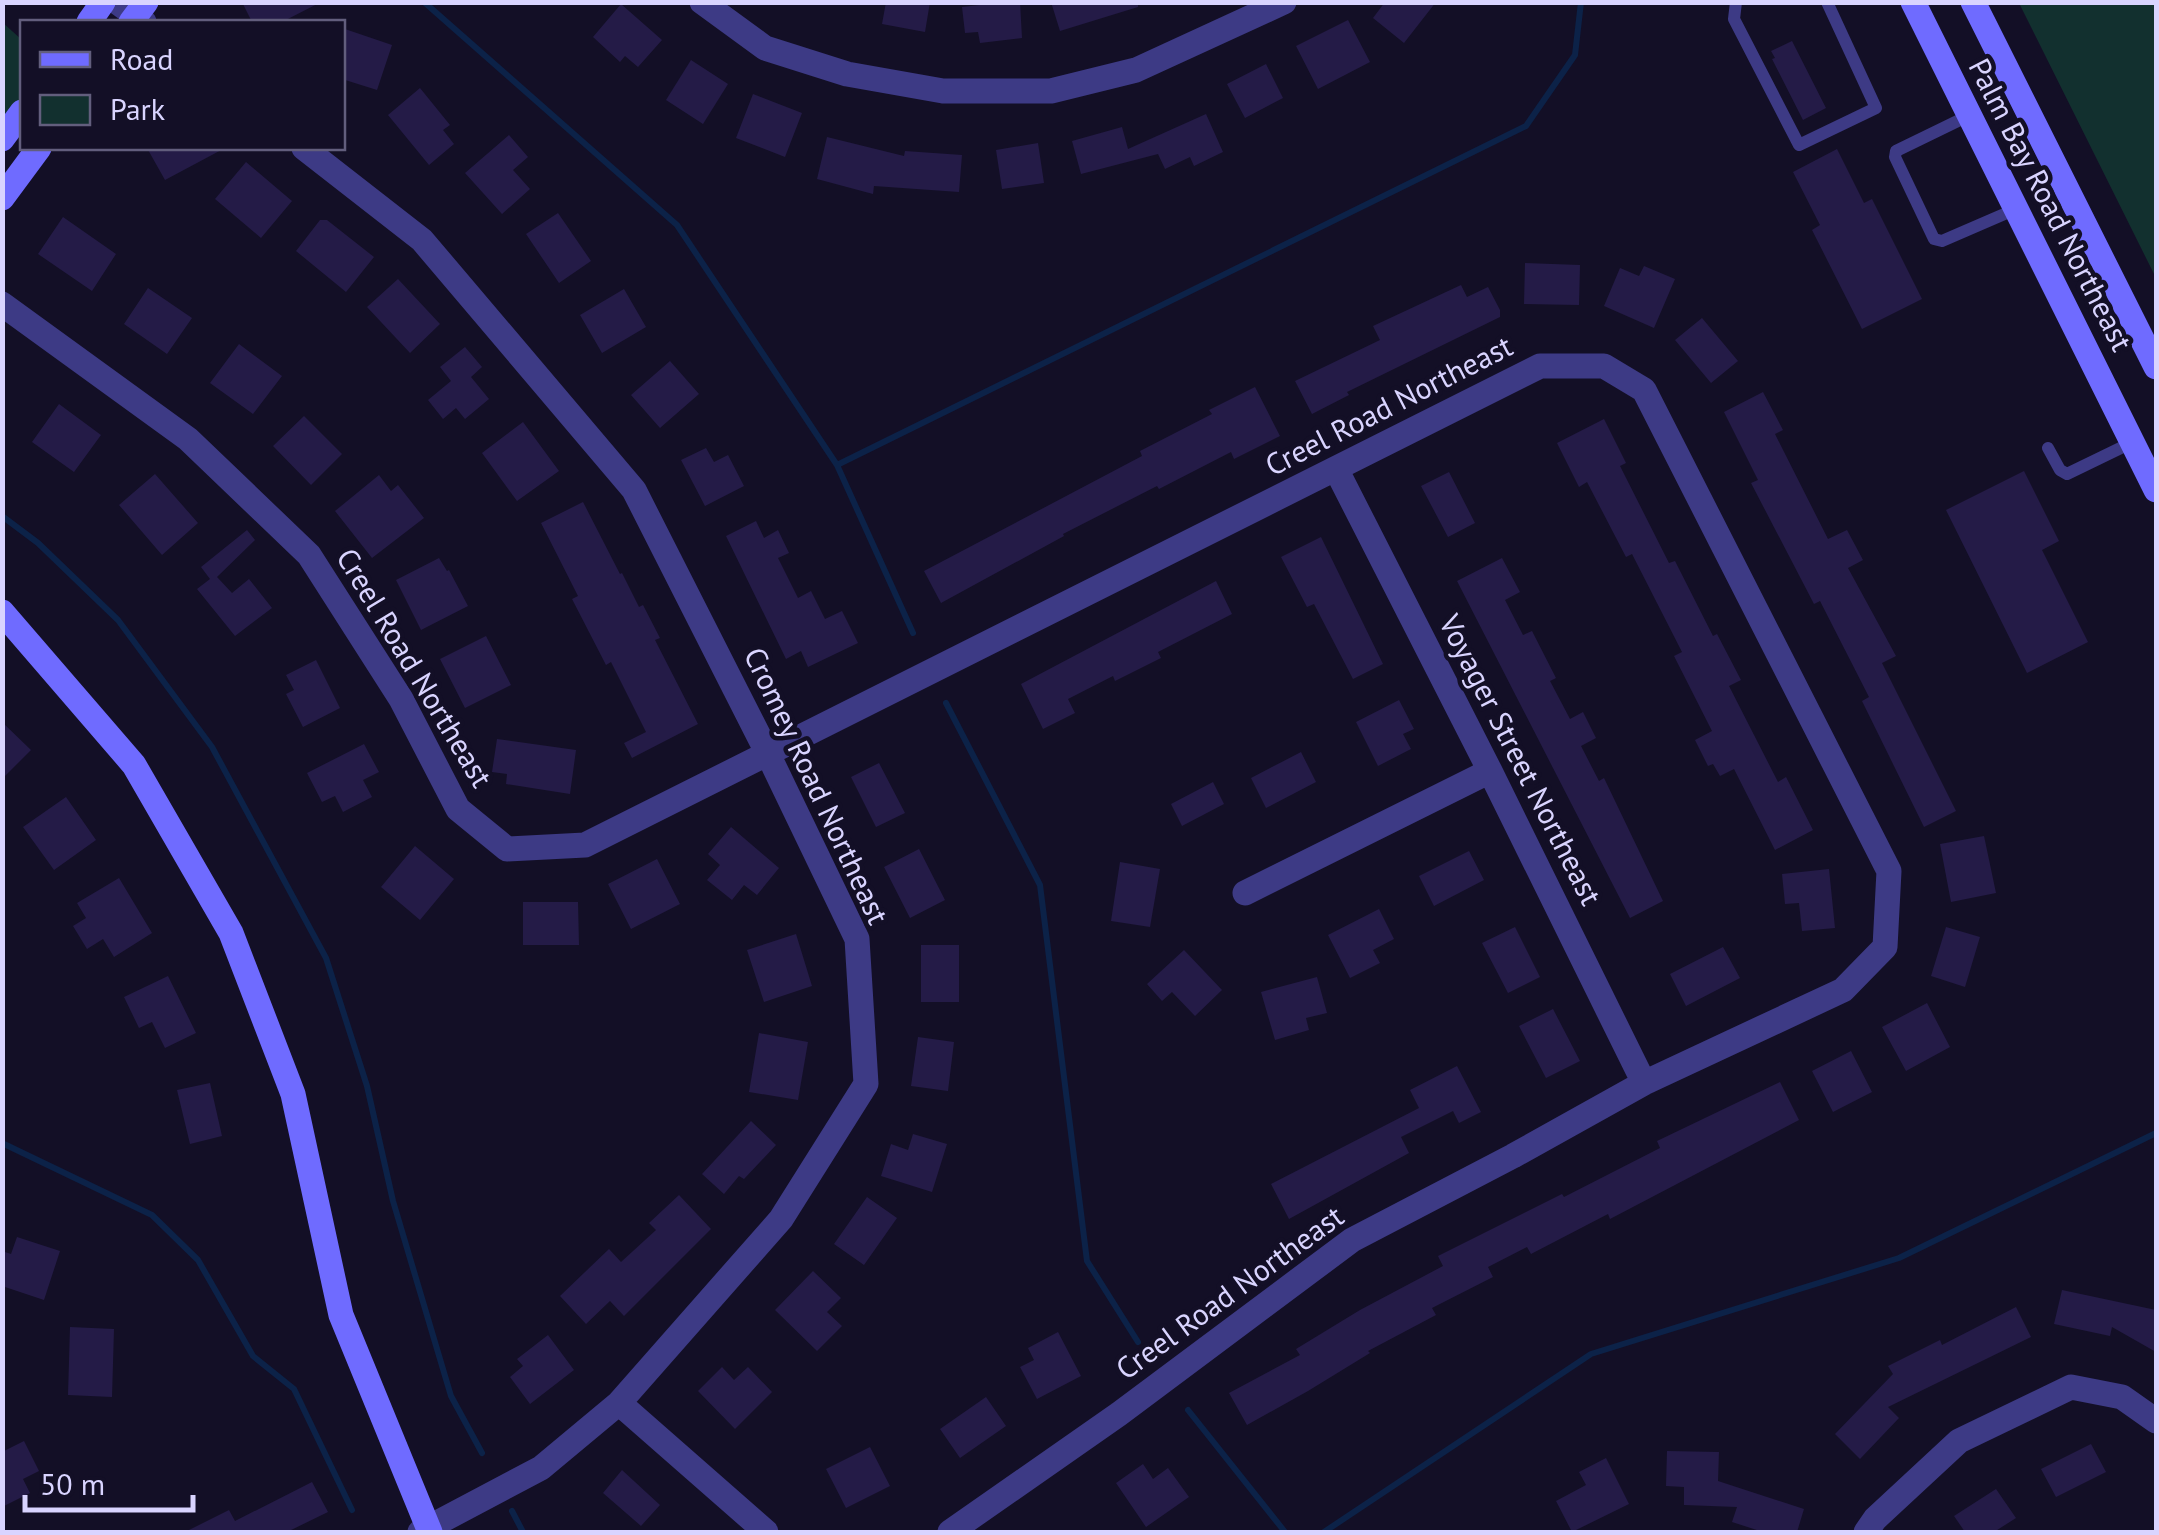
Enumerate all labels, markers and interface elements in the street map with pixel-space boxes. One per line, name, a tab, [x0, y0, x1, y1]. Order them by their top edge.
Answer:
legend	[20, 20, 345, 150]
text: Road	[110, 39, 174, 78]
street label: Palm Bay Road Northeast	[1961, 51, 2142, 357]
text: Park	[110, 89, 166, 128]
street label: Creel Road Northeast	[1258, 326, 1518, 484]
street label: Creel Road Northeast	[328, 541, 502, 794]
street label: Voyager Street Northeast	[1431, 607, 1612, 911]
street label: Cromey Road Northeast	[736, 641, 899, 930]
street label: Creel Road Northeast	[1108, 1196, 1351, 1388]
scale bar	[25, 1450, 192, 1512]
text: 50 m	[40, 1464, 105, 1503]

